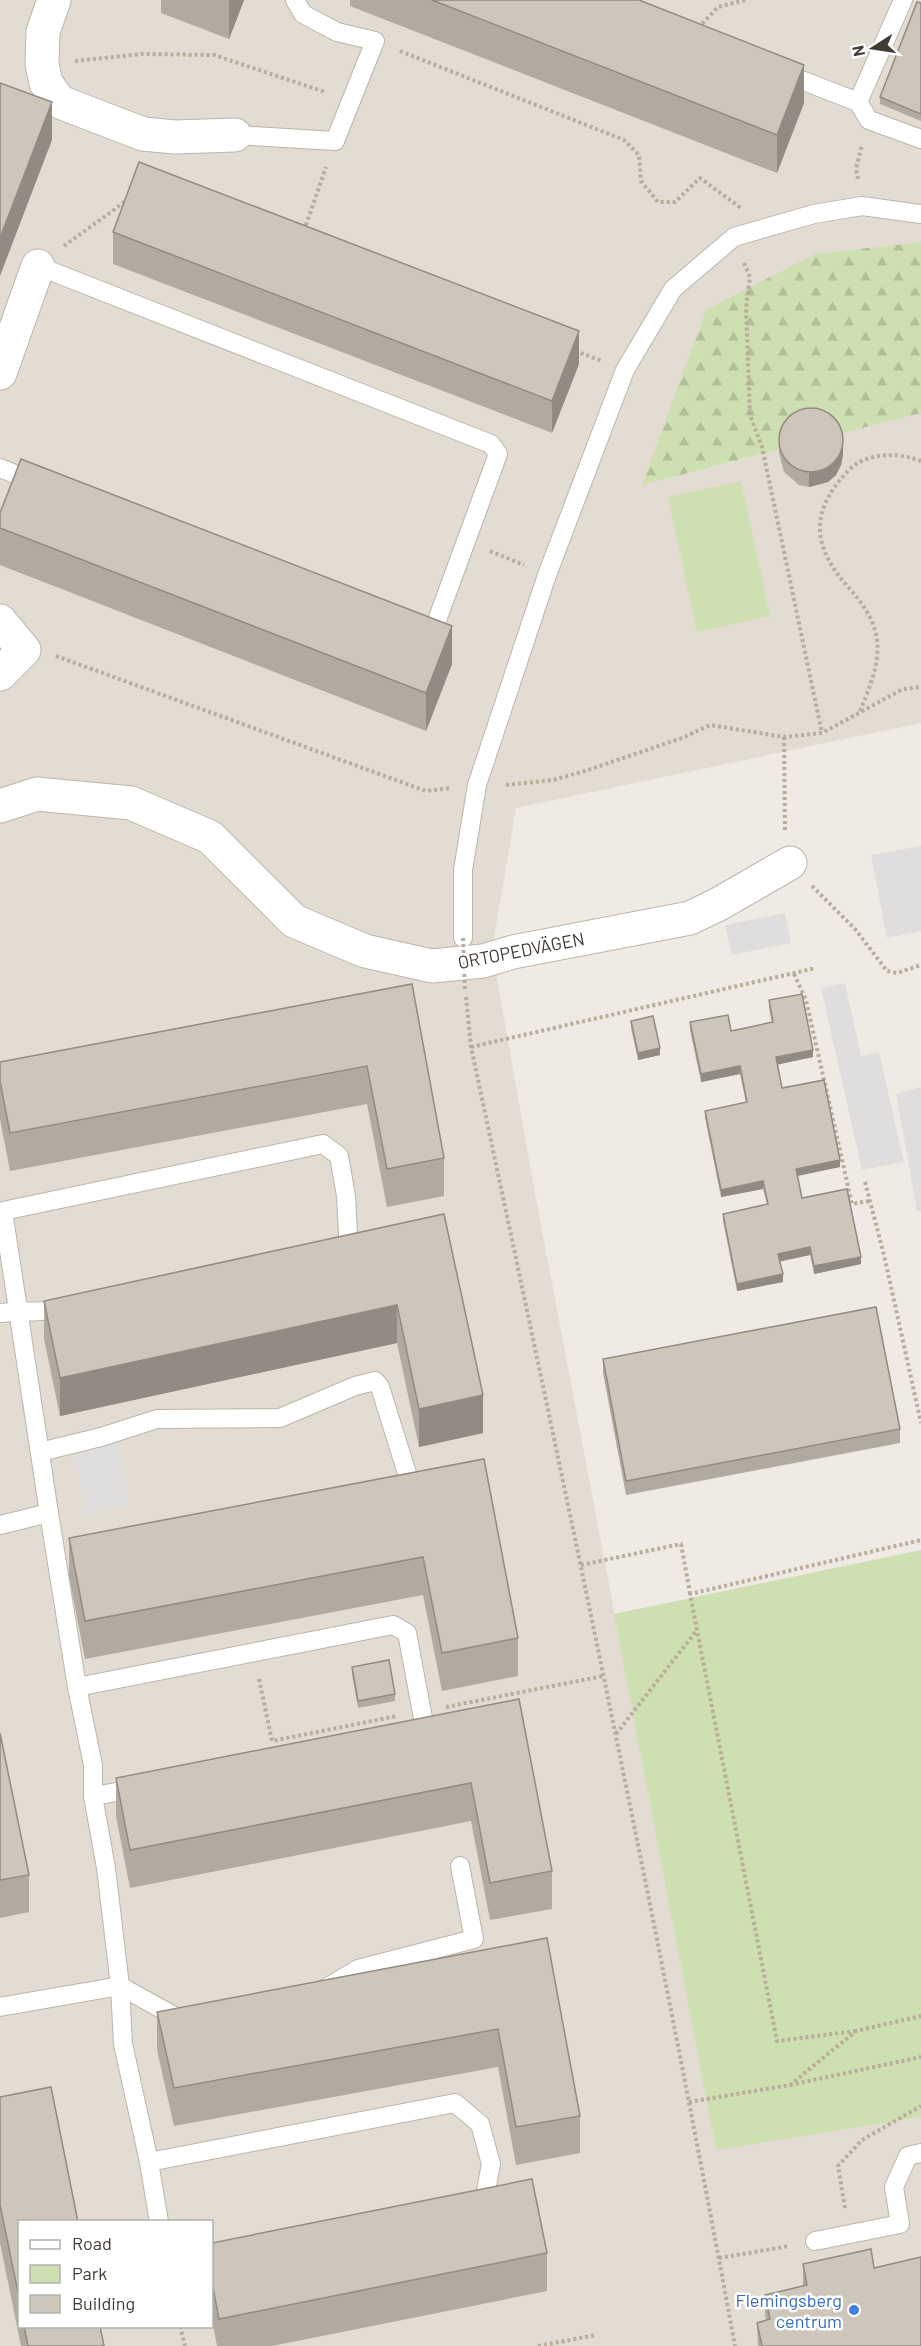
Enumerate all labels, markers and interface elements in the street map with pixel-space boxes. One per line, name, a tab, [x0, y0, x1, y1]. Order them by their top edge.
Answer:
north arrow	[843, 18, 903, 78]
text: N	[847, 44, 868, 58]
street label: ORTOPEDVÄGEN	[456, 927, 586, 973]
legend	[18, 2220, 213, 2328]
text: Road	[72, 2232, 112, 2254]
text: Park	[72, 2262, 107, 2284]
place label: Flemingsberg centrum	[735, 2289, 842, 2332]
text: Building	[72, 2292, 135, 2314]
marker: Flemingsberg centrum	[847, 2303, 861, 2317]

